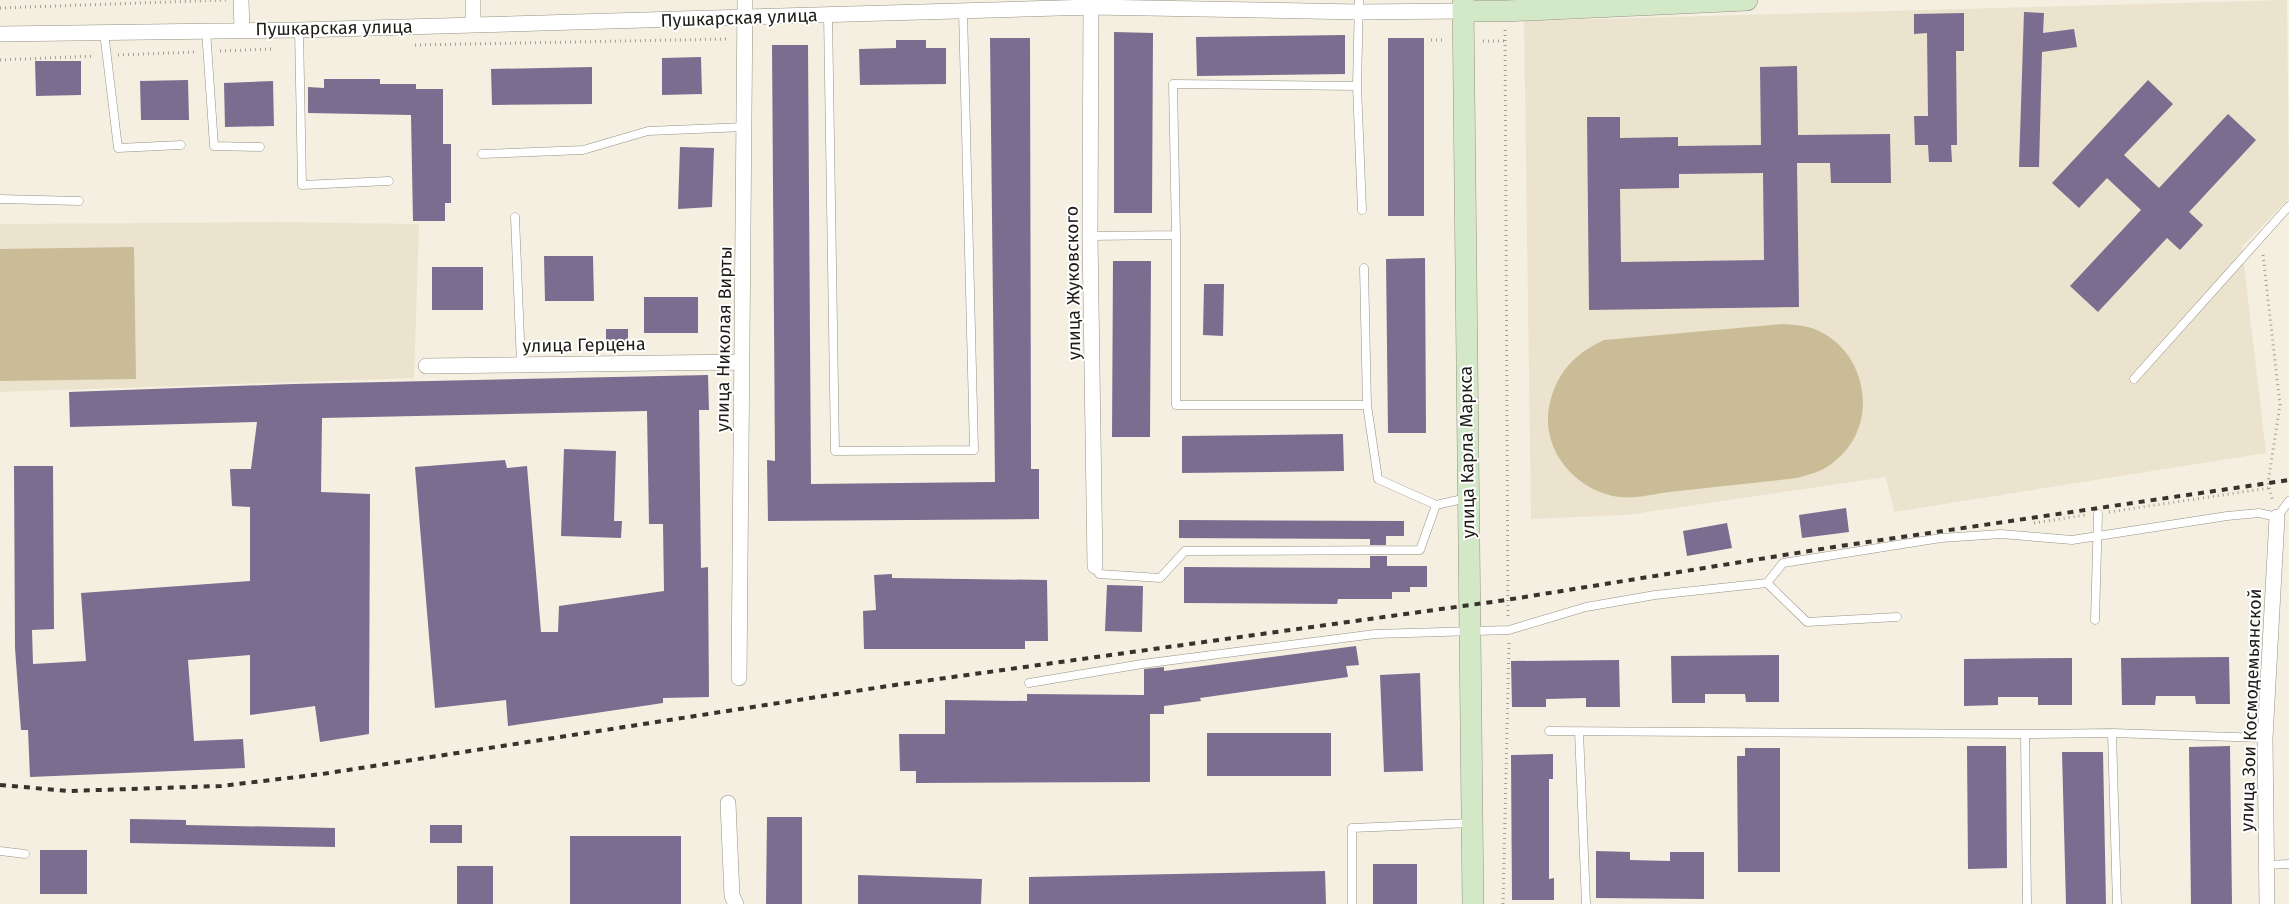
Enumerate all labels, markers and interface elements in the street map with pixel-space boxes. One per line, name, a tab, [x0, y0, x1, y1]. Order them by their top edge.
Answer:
street label: Пушкарская улица	[660, 4, 818, 32]
street label: Пушкарская улица	[255, 16, 413, 40]
street label: улица Жуковского	[1061, 206, 1085, 360]
street label: улица Николая Вирты	[711, 246, 737, 432]
street label: улица Герцена	[522, 333, 646, 357]
street label: улица Карла Маркса	[1454, 366, 1480, 538]
street label: улица Зои Космодемьянской	[2236, 588, 2266, 832]

